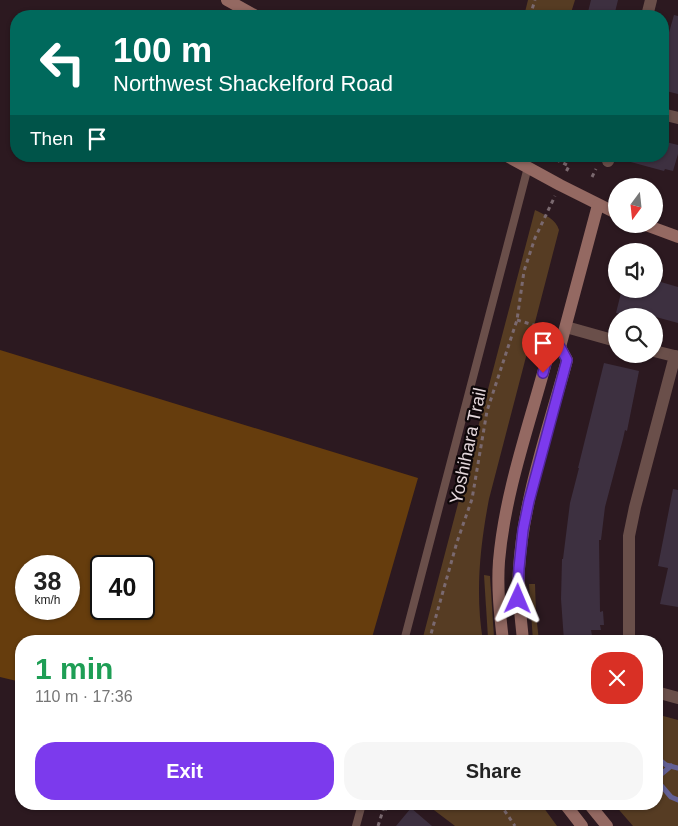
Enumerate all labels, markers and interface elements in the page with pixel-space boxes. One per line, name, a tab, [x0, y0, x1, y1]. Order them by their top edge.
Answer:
icon: left	[30, 30, 95, 95]
text: 100 m	[113, 30, 212, 69]
text: Northwest Shackelford Road	[113, 71, 393, 96]
icon: arrive	[83, 125, 111, 153]
text: Then	[30, 128, 73, 149]
north arrow	[608, 178, 662, 232]
map controls	[608, 178, 663, 363]
button: sound	[608, 243, 663, 298]
button: search	[608, 308, 663, 363]
pin	[522, 322, 564, 373]
icon: arrive	[529, 329, 557, 357]
street label: Yoshihara Trail	[446, 386, 490, 506]
speed limit sign: 40	[90, 555, 155, 620]
text: 38	[34, 567, 61, 595]
position arrow	[491, 572, 543, 624]
text: km/h	[34, 593, 61, 607]
text: 1 min	[35, 652, 113, 685]
button: close	[591, 652, 643, 704]
text: 110 m · 17:36	[35, 688, 133, 705]
button: Exit	[35, 742, 334, 800]
button: Share	[344, 742, 643, 800]

